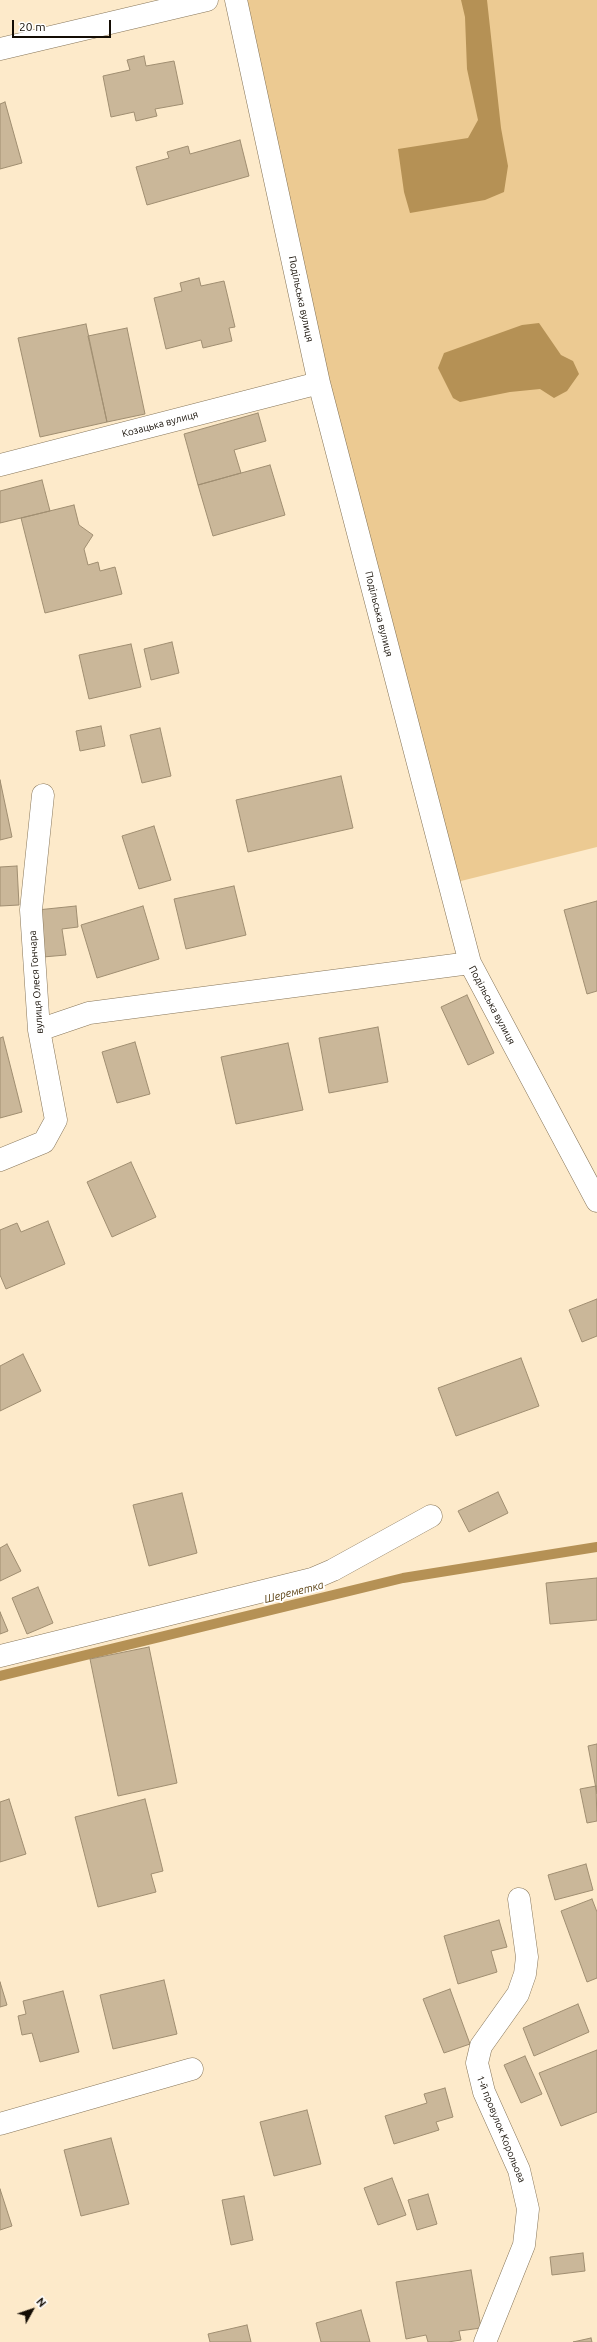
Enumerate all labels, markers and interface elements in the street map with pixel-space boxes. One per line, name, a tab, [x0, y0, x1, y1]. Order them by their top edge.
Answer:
scale bar	[14, 12, 113, 38]
text: 20 m	[19, 20, 46, 33]
street label: Подільська вулиця	[286, 255, 316, 343]
street label: Козацька вулиця	[121, 408, 199, 440]
street label: Подільська вулиця	[363, 570, 395, 658]
street label: вулиця Олеся Гончара	[26, 930, 46, 1034]
street label: Подільська вулиця	[466, 964, 518, 1046]
water label: Шереметка	[263, 1578, 325, 1606]
street label: 1-й провулок Корольова	[474, 2074, 528, 2184]
north arrow	[12, 2290, 52, 2330]
text: N	[34, 2295, 48, 2309]

